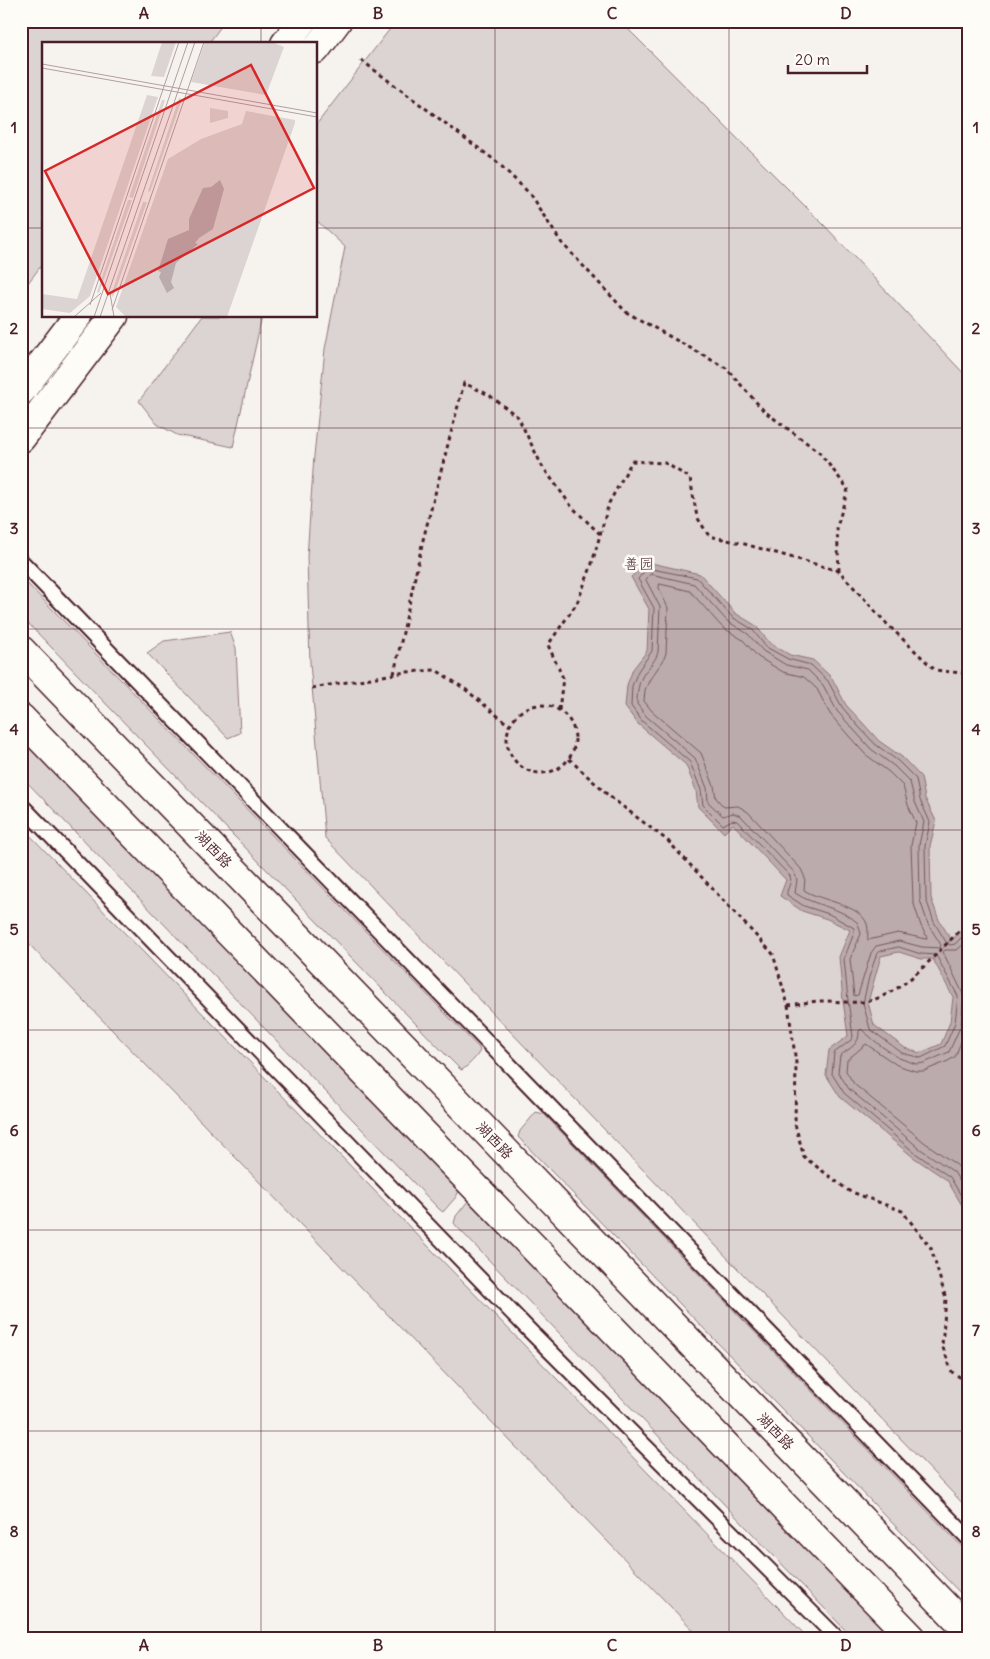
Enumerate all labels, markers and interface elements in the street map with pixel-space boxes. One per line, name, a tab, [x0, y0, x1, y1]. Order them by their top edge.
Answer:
text: A	[139, 3, 149, 23]
text: B	[373, 3, 384, 23]
text: C	[607, 3, 618, 23]
text: D	[840, 3, 852, 23]
inset map	[42, 42, 318, 318]
scale bar	[788, 42, 866, 74]
text: 20 m	[795, 50, 830, 69]
text: 1	[11, 117, 17, 137]
text: 1	[973, 117, 979, 137]
text: 2	[10, 318, 19, 338]
text: 2	[972, 318, 981, 338]
text: 3	[9, 518, 19, 538]
text: 3	[971, 518, 981, 538]
park label: 善园	[624, 554, 654, 573]
text: 4	[9, 719, 19, 739]
text: 4	[971, 719, 981, 739]
street label: 湖西路	[192, 826, 236, 872]
text: 5	[9, 919, 19, 939]
text: 5	[971, 919, 981, 939]
street label: 湖西路	[473, 1117, 517, 1163]
text: 6	[9, 1120, 19, 1140]
text: 6	[971, 1120, 981, 1140]
text: 7	[10, 1320, 18, 1340]
text: 7	[972, 1320, 980, 1340]
street label: 湖西路	[754, 1408, 798, 1454]
text: 8	[9, 1521, 19, 1541]
text: 8	[971, 1521, 981, 1541]
text: A	[139, 1635, 149, 1655]
text: B	[373, 1635, 384, 1655]
text: C	[607, 1635, 618, 1655]
text: D	[840, 1635, 852, 1655]

